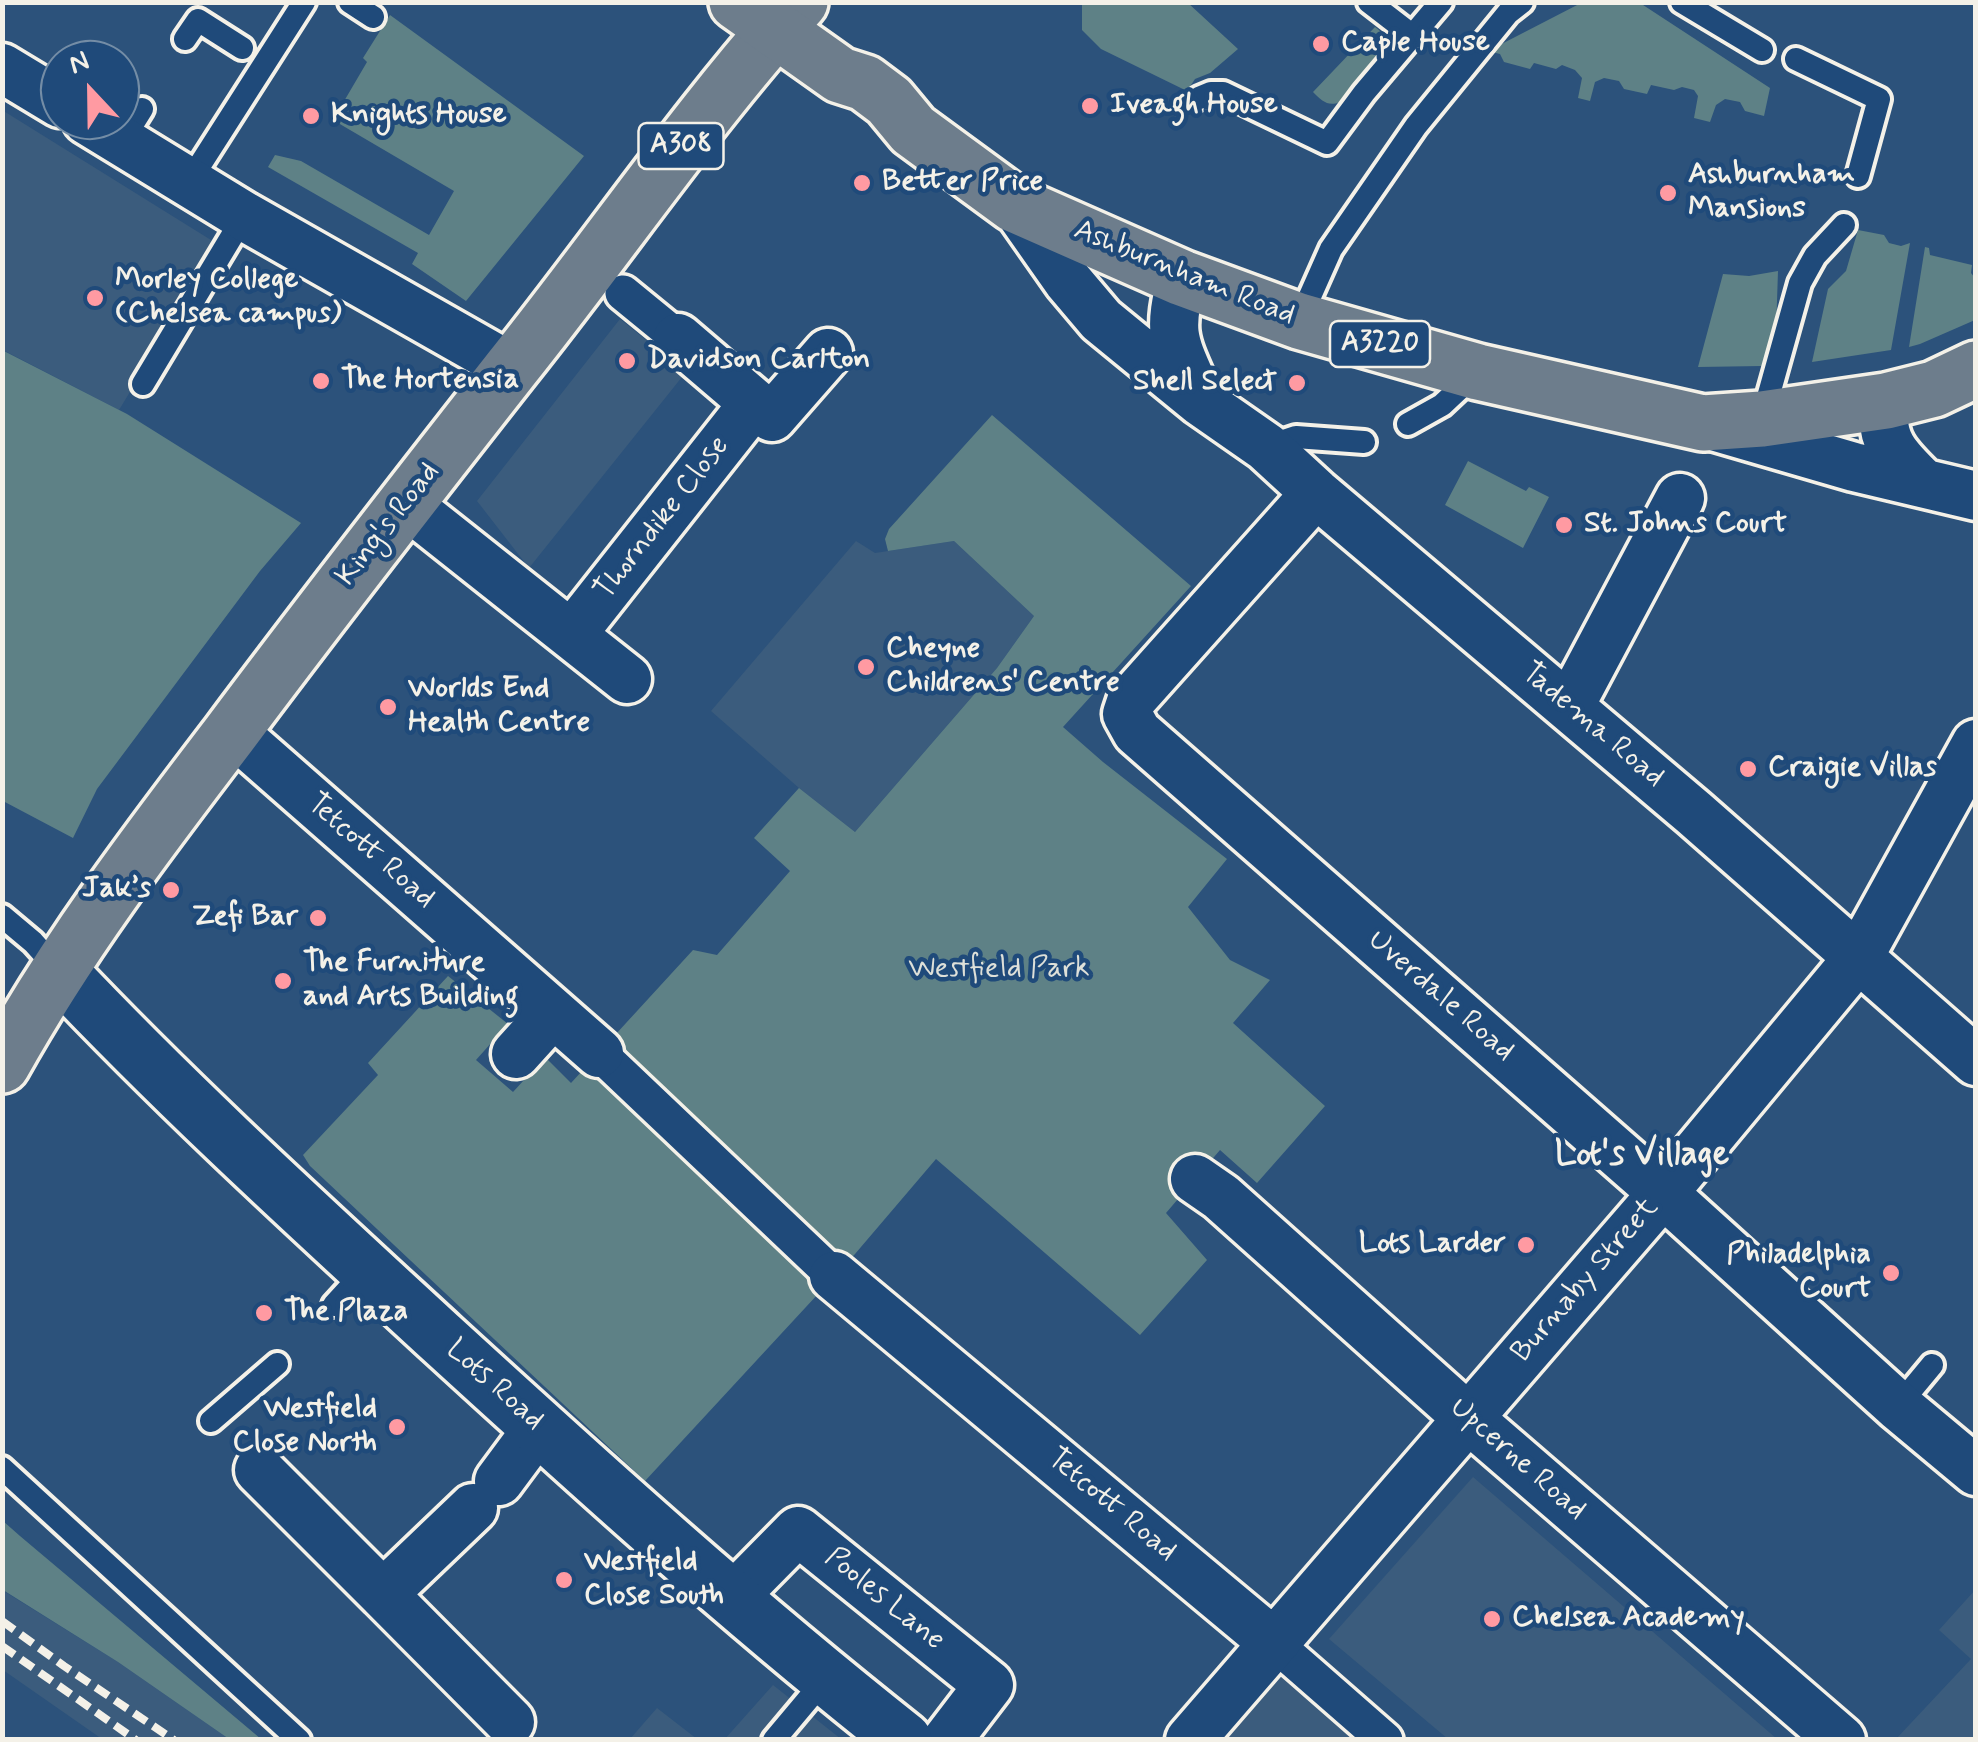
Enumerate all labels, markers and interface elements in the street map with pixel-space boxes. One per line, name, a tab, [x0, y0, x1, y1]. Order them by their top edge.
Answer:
place label: Caple House	[1341, 26, 1490, 62]
marker: Caple House	[1310, 33, 1332, 55]
north arrow	[40, 40, 140, 140]
text: N	[64, 43, 95, 84]
place label: Iveagh House	[1110, 88, 1278, 124]
marker: Iveagh House	[1079, 95, 1101, 117]
place label: Knights House	[331, 98, 507, 134]
marker: Knights House	[300, 105, 322, 127]
road number: A308	[638, 123, 724, 169]
place label: Ashburnham Mansions	[1688, 158, 1855, 228]
place label: Better Price	[882, 165, 1043, 201]
marker: Better Price	[851, 172, 873, 194]
marker: Ashburnham Mansions	[1657, 182, 1679, 204]
street label: Ashburnham Road	[1068, 213, 1300, 335]
place label: Morley College (Chelsea campus)	[115, 263, 341, 334]
marker: Morley College (Chelsea campus)	[84, 287, 106, 309]
road number: A3220	[1330, 321, 1430, 367]
place label: Davidson Carlton	[647, 343, 870, 379]
marker: Davidson Carlton	[616, 350, 638, 372]
place label: The Hortensia	[341, 363, 519, 399]
place label: Shell Select	[1133, 365, 1277, 401]
marker: The Hortensia	[310, 370, 332, 392]
marker: Shell Select	[1286, 372, 1308, 394]
street label: Thorndike Close	[588, 430, 738, 608]
street label: King's Road	[329, 456, 449, 594]
place label: St. Johns Court	[1584, 507, 1787, 543]
marker: St. Johns Court	[1553, 514, 1575, 536]
place label: Cheyne Childrens' Centre	[886, 632, 1120, 702]
marker: Cheyne Childrens' Centre	[855, 656, 877, 678]
street label: Tadema Road	[1513, 656, 1671, 796]
place label: Worlds End Health Centre	[408, 672, 590, 742]
marker: Worlds End Health Centre	[377, 696, 399, 718]
place label: Craigie Villas	[1768, 751, 1937, 787]
marker: Craigie Villas	[1737, 758, 1759, 780]
street label: Tetcott Road	[298, 787, 442, 917]
place label: Jak’s	[82, 872, 151, 908]
marker: Jak’s	[160, 879, 182, 901]
place label: Zefi Bar	[192, 900, 298, 936]
marker: Zefi Bar	[307, 907, 329, 929]
street label: Uverdale Road	[1359, 923, 1521, 1071]
place label: The Furniture and Arts Building	[303, 946, 519, 1016]
park label: Westfield Park	[908, 952, 1090, 988]
marker: The Furniture and Arts Building	[272, 970, 294, 992]
district label: Lot's Village	[1555, 1136, 1729, 1178]
street label: Burnaby Street	[1505, 1191, 1667, 1371]
place label: Lots Larder	[1359, 1227, 1506, 1263]
marker: Lots Larder	[1515, 1234, 1537, 1256]
place label: Philadelphia Court	[1727, 1238, 1871, 1308]
marker: Philadelphia Court	[1880, 1262, 1902, 1284]
place label: The Plaza	[284, 1295, 408, 1331]
marker: The Plaza	[253, 1302, 275, 1324]
street label: Lots Road	[437, 1333, 551, 1439]
street label: Upcerne Road	[1441, 1391, 1593, 1529]
place label: Westfield Close North	[232, 1392, 377, 1462]
marker: Westfield Close North	[386, 1416, 408, 1438]
street label: Tetcott Road	[1039, 1441, 1183, 1571]
street label: Pooles Lane	[817, 1541, 951, 1659]
place label: Westfield Close South	[584, 1545, 724, 1616]
marker: Westfield Close South	[553, 1569, 575, 1591]
place label: Chelsea Academy	[1512, 1601, 1745, 1637]
marker: Chelsea Academy	[1481, 1608, 1503, 1630]

